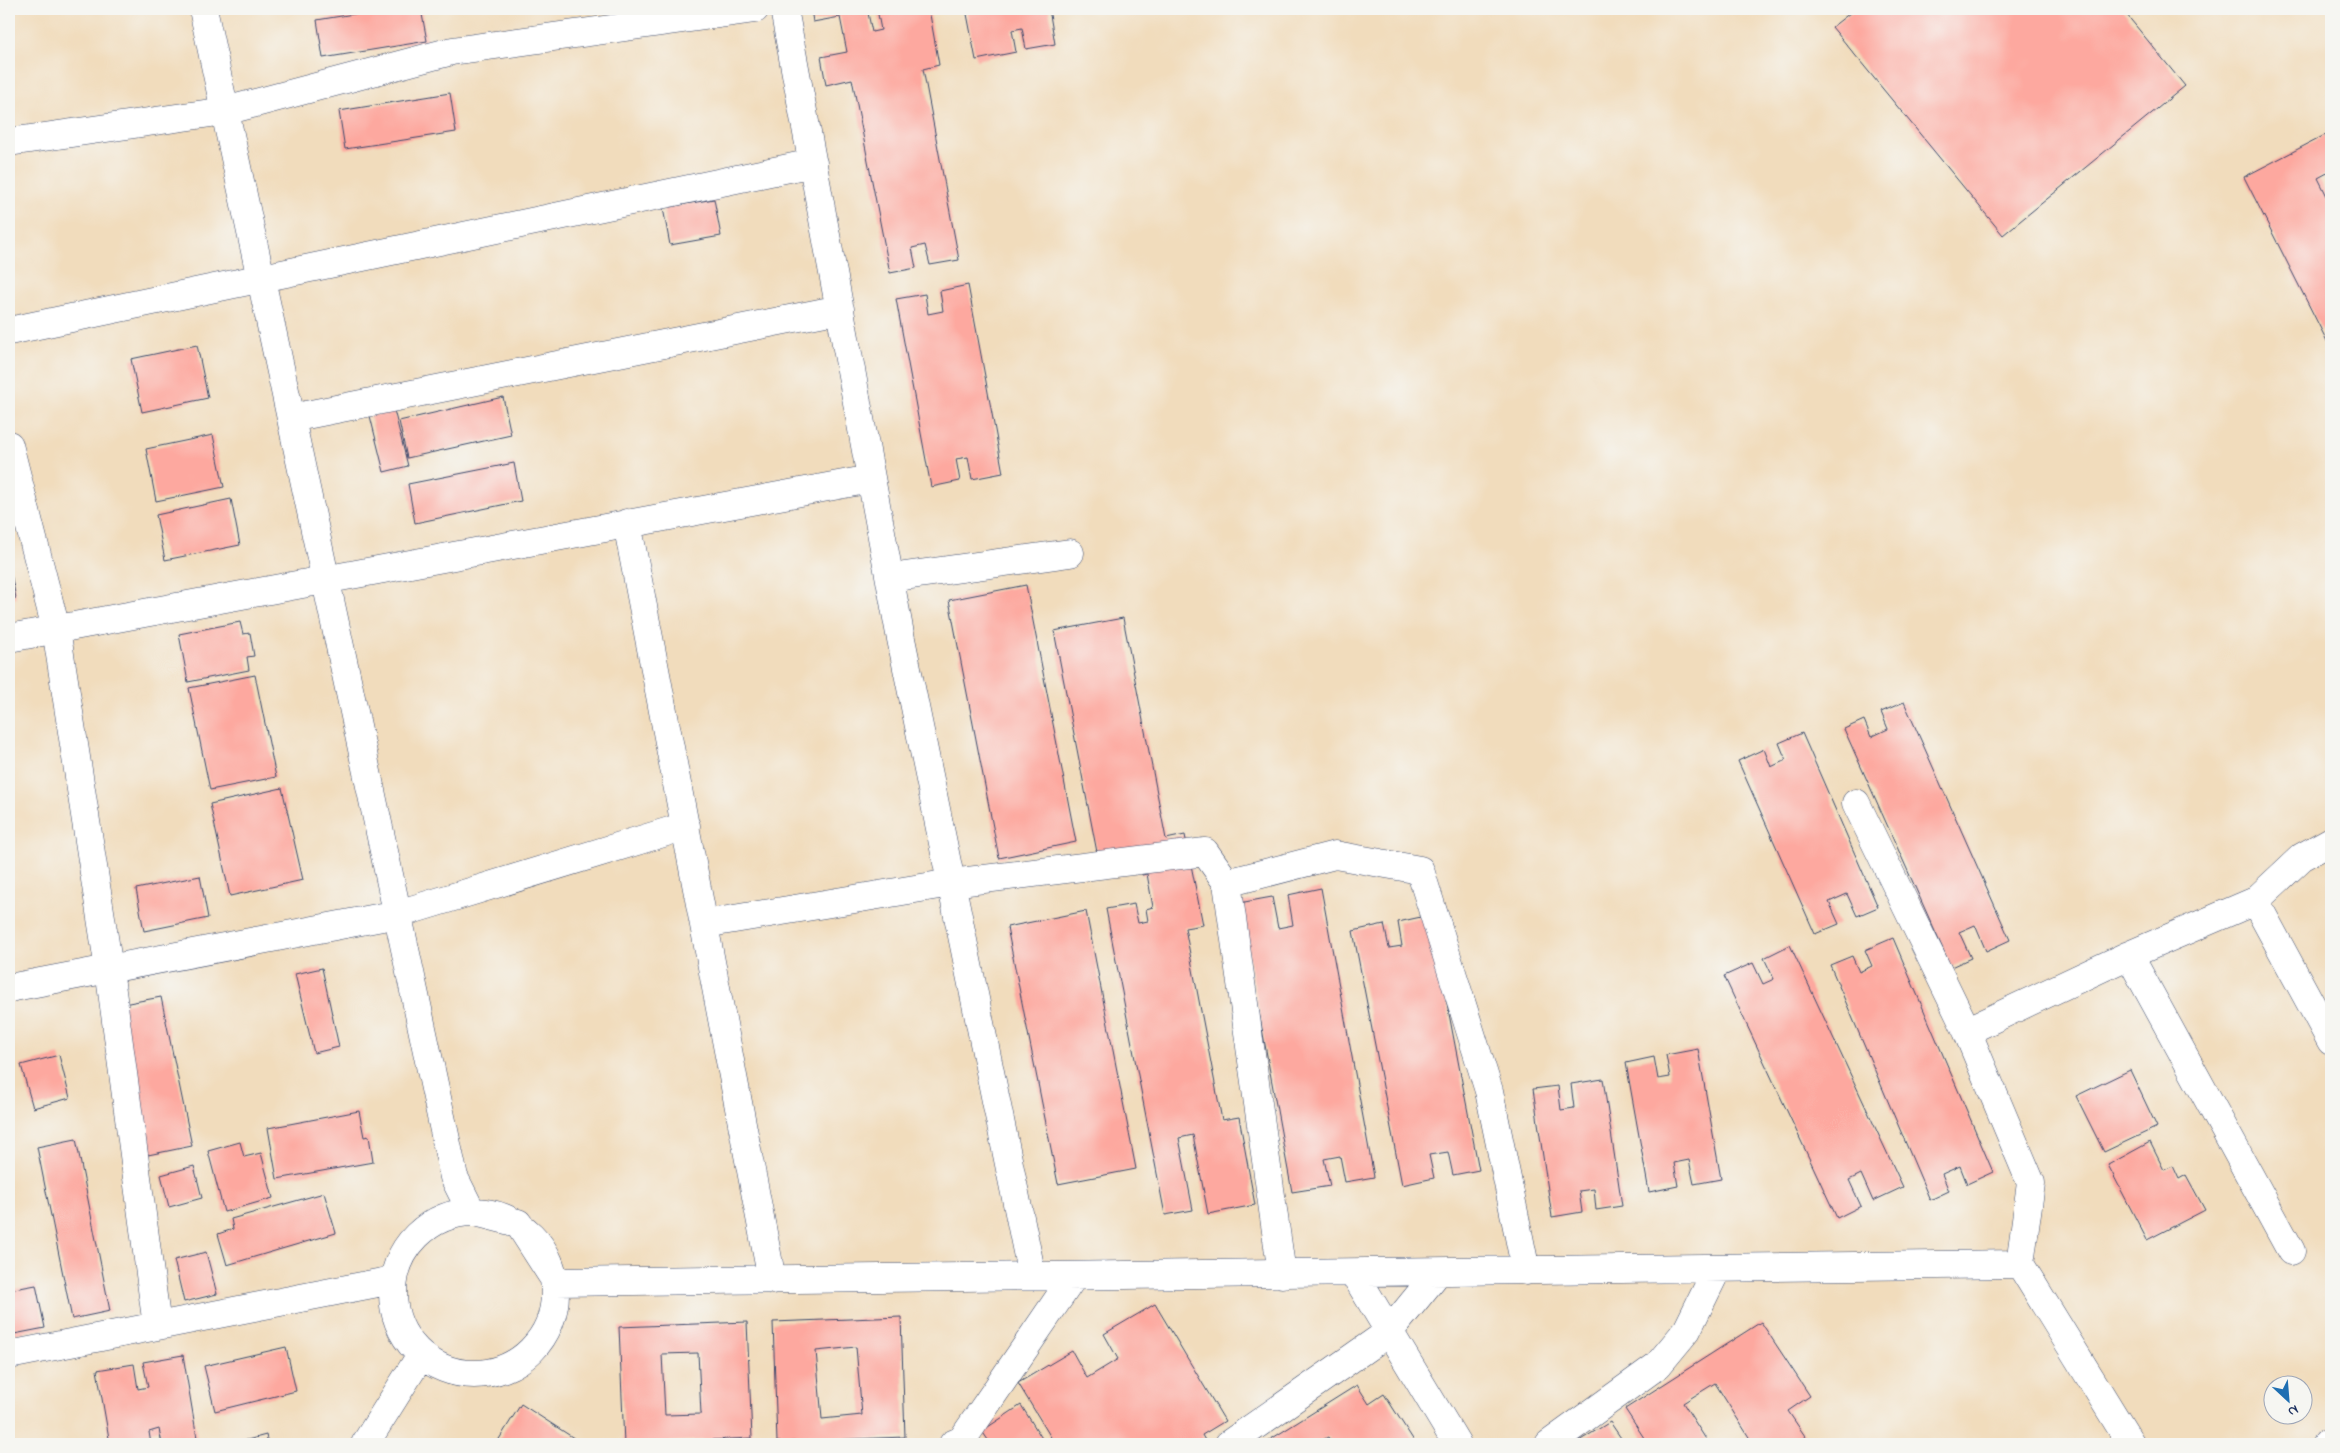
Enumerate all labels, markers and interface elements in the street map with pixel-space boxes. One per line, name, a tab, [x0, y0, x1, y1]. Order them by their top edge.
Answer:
north arrow	[2262, 1376, 2312, 1426]
text: N	[2284, 1399, 2302, 1422]

